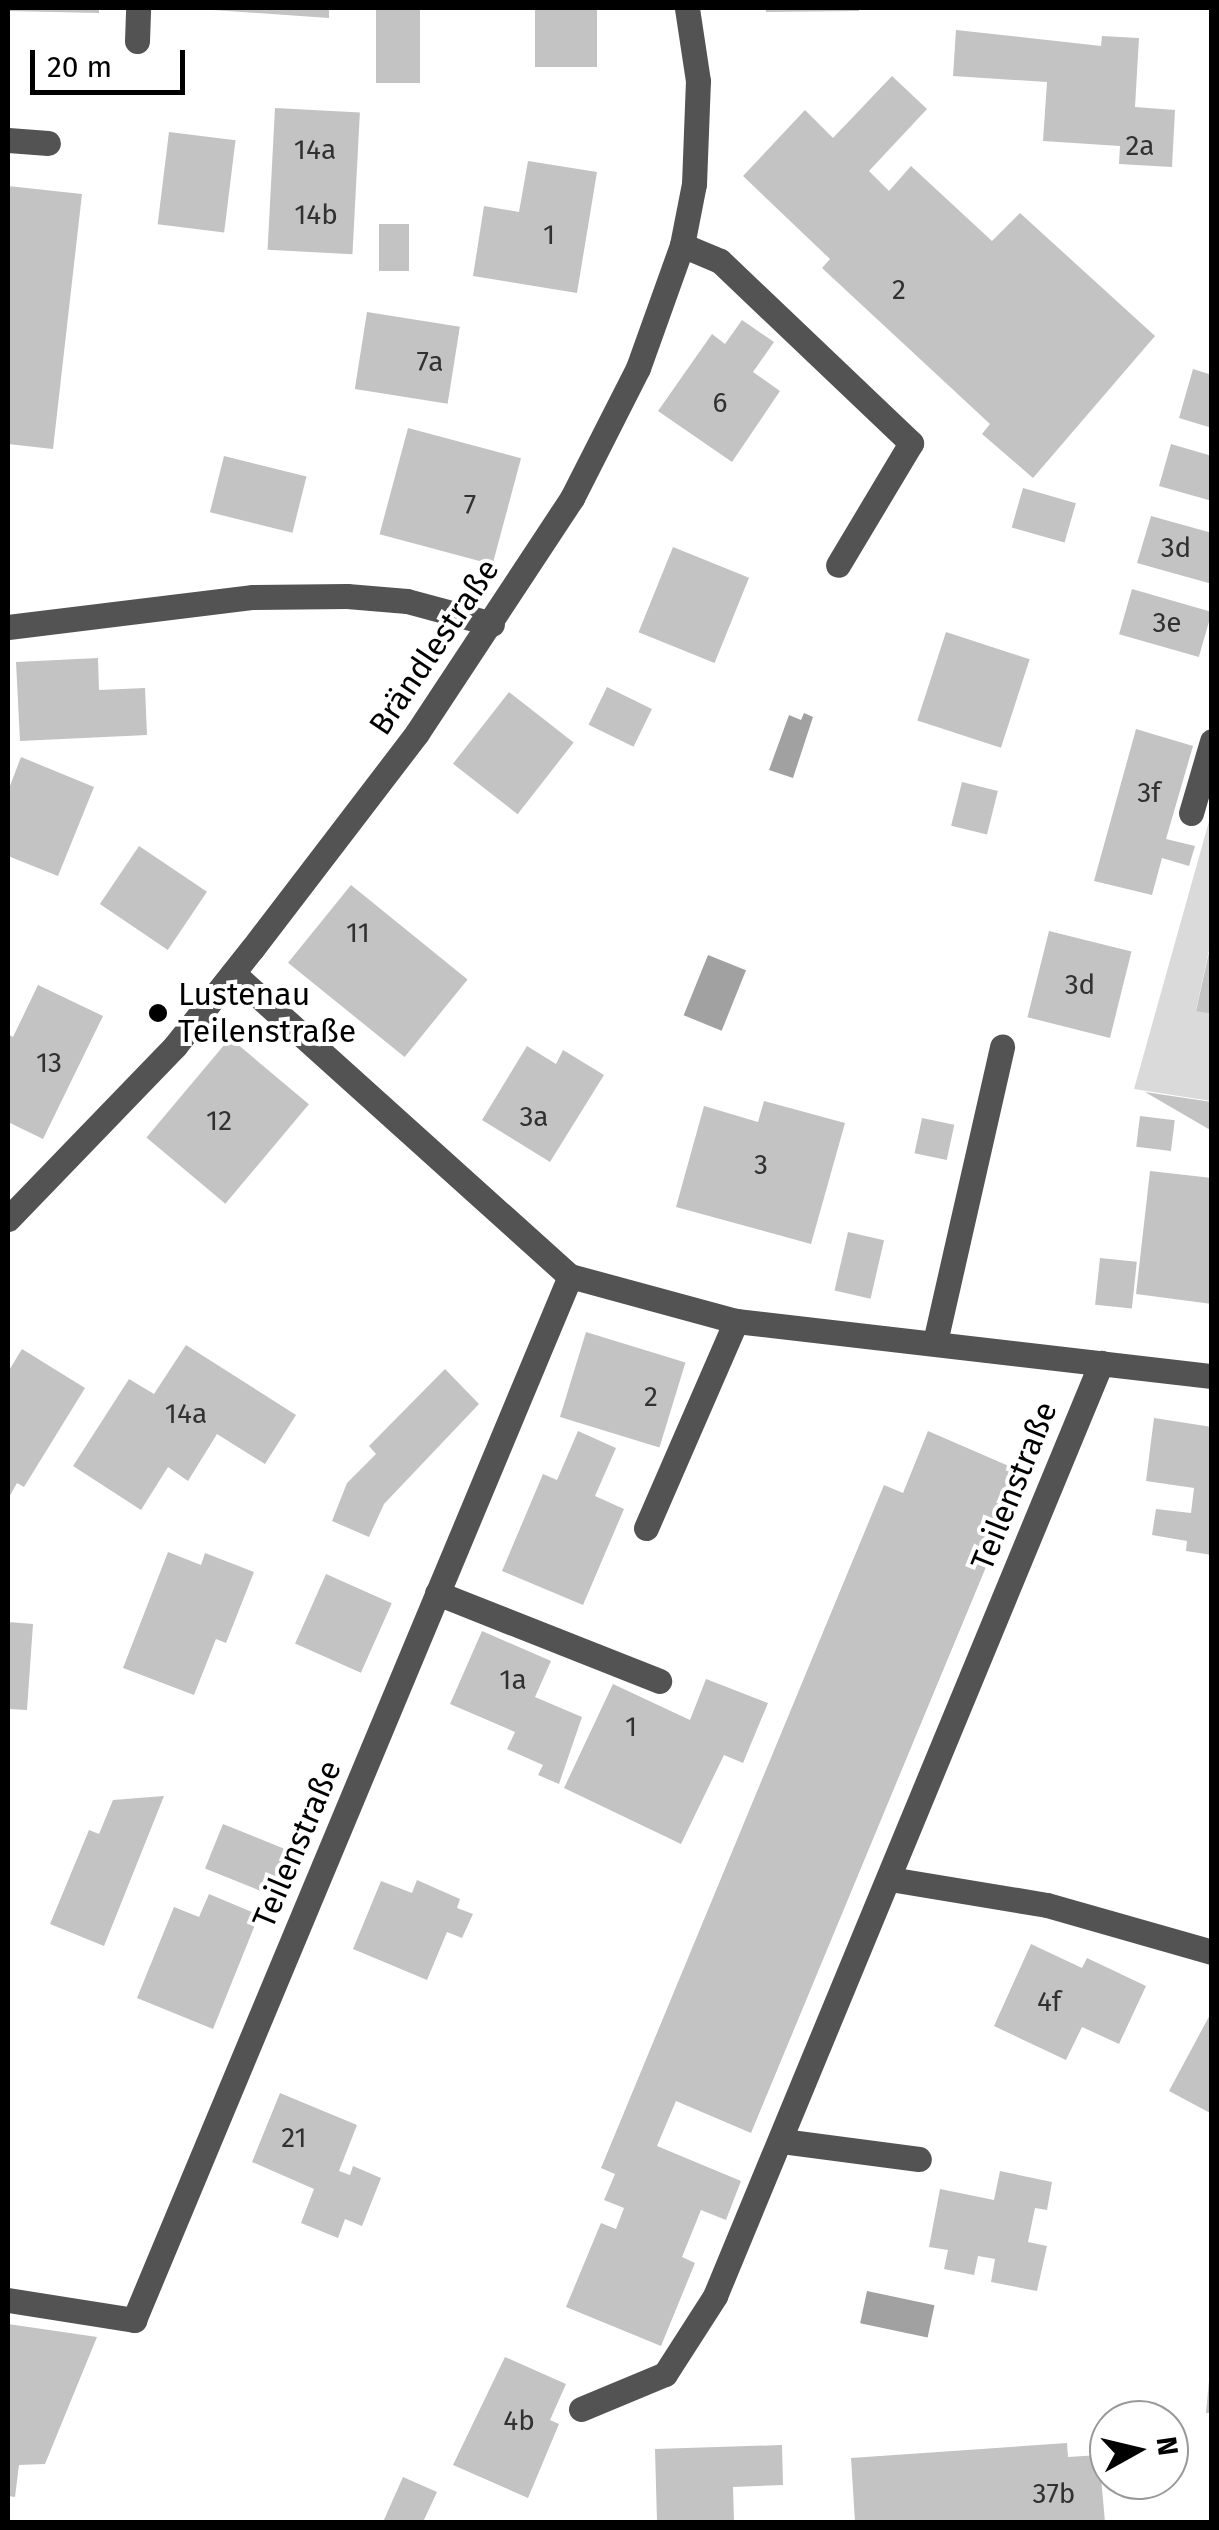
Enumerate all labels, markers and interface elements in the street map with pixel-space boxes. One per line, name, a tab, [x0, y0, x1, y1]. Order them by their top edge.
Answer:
scale bar	[35, 30, 190, 92]
text: 20 m	[47, 49, 112, 85]
house number: 2a	[1126, 129, 1154, 163]
house number: 14a	[294, 133, 336, 167]
house number: 14b	[294, 198, 338, 232]
house number: 1	[543, 218, 555, 252]
house number: 2	[892, 273, 906, 307]
house number: 7a	[417, 345, 443, 379]
house number: 6	[713, 386, 727, 420]
house number: 7	[464, 488, 476, 522]
house number: 3d	[1161, 531, 1191, 565]
street label: Brändlestraße	[361, 552, 507, 742]
house number: 3e	[1152, 606, 1182, 640]
house number: 3f	[1137, 776, 1161, 810]
house number: 11	[346, 916, 370, 950]
house number: 3d	[1065, 968, 1095, 1002]
place label: Lustenau Teilenstraße	[178, 976, 356, 1051]
marker: Lustenau Teilenstraße	[147, 1002, 169, 1024]
house number: 13	[36, 1046, 62, 1080]
house number: 3a	[519, 1100, 549, 1134]
house number: 12	[206, 1104, 232, 1138]
house number: 3	[754, 1148, 768, 1182]
house number: 2	[644, 1380, 658, 1414]
street label: Teilenstraße	[963, 1396, 1065, 1576]
house number: 14a	[165, 1397, 207, 1431]
house number: 1a	[499, 1663, 527, 1697]
house number: 1	[625, 1710, 637, 1744]
street label: Teilenstraße	[245, 1754, 349, 1934]
house number: 4f	[1037, 1985, 1061, 2019]
house number: 21	[281, 2121, 307, 2155]
north arrow	[1089, 2400, 1189, 2500]
house number: 4b	[503, 2404, 535, 2438]
text: N	[1150, 2435, 1185, 2458]
house number: 37b	[1033, 2477, 1075, 2511]

